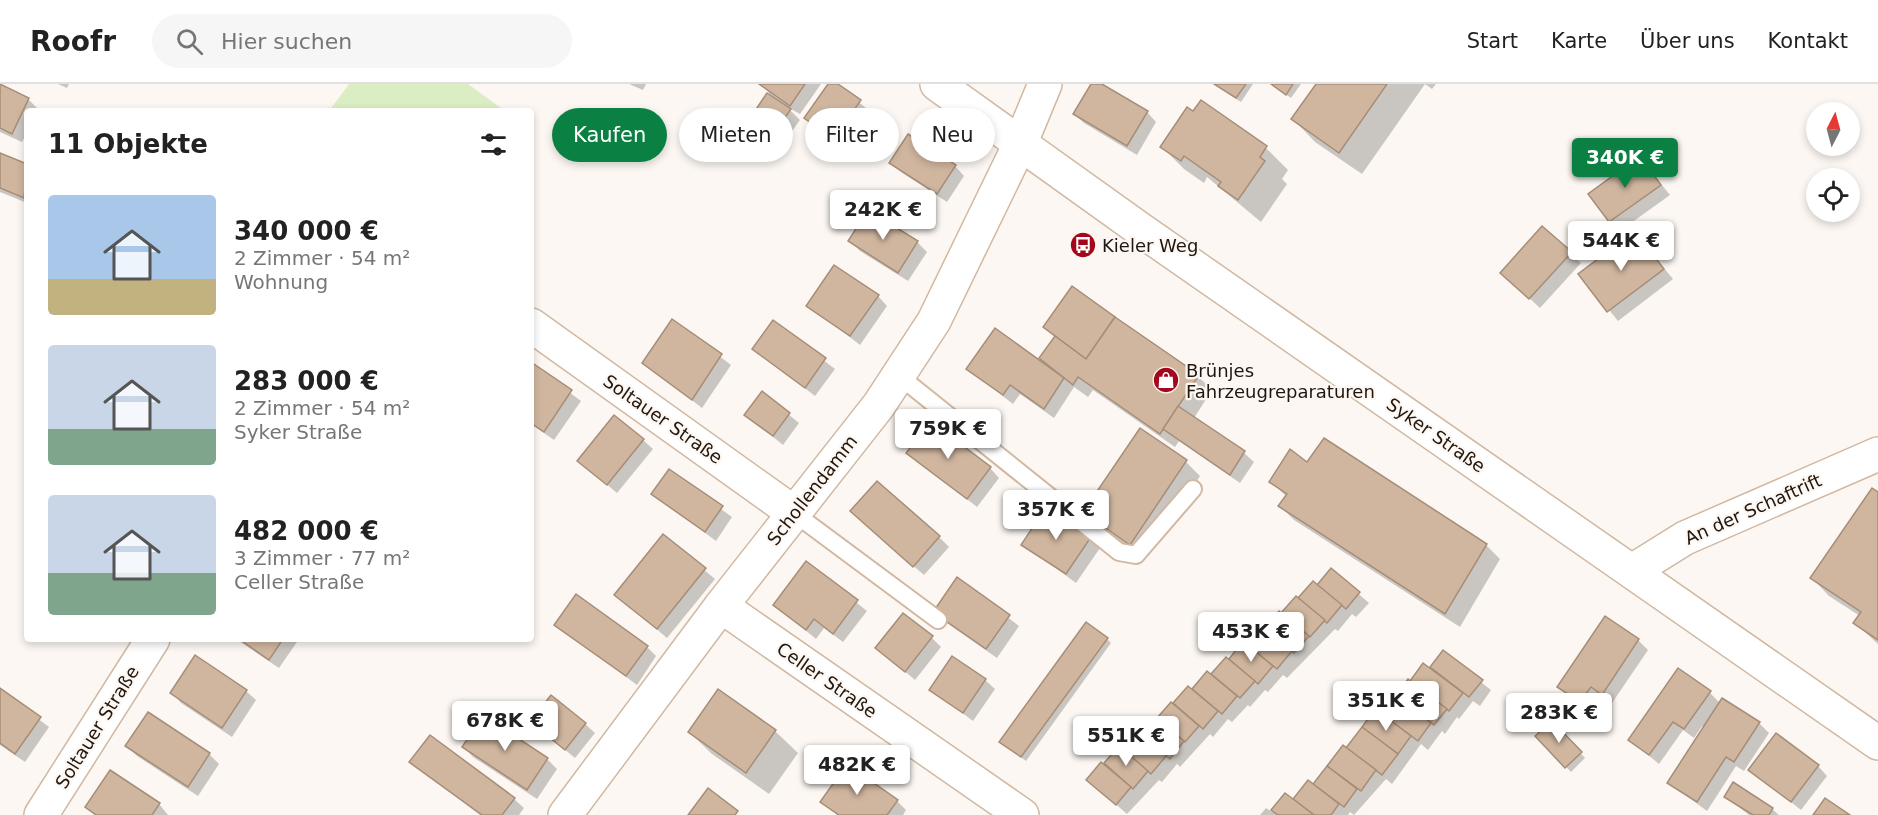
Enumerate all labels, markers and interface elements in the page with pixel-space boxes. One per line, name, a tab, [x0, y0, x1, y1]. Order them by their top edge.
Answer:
search box	[152, 14, 572, 68]
text: Roofr	[30, 25, 116, 58]
icon: search	[173, 25, 206, 58]
text: Hier suchen	[221, 29, 352, 54]
text: Start	[1467, 29, 1518, 53]
text: Karte	[1551, 29, 1607, 53]
text: Über uns	[1640, 29, 1735, 53]
text: Kontakt	[1768, 29, 1848, 53]
north arrow	[1806, 102, 1860, 156]
map controls	[1806, 102, 1860, 222]
chip: Kaufen	[552, 108, 667, 162]
chip: Mieten	[679, 108, 793, 162]
chip: Filter	[805, 108, 899, 162]
chip: Neu	[911, 108, 995, 162]
icon: filters	[477, 128, 510, 161]
text: 11 Objekte	[48, 129, 208, 159]
pin: 340K €	[1576, 138, 1674, 189]
text: 340K €	[1586, 145, 1664, 169]
button: locate	[1806, 168, 1860, 222]
pin: 242K €	[834, 190, 932, 241]
text: 242K €	[844, 197, 922, 221]
text: 340 000 €	[234, 216, 379, 246]
icon: home	[96, 219, 168, 291]
pin: 544K €	[1572, 221, 1670, 272]
text: 544K €	[1582, 228, 1660, 252]
bus stop icon: Kieler Weg	[1068, 230, 1098, 260]
place label: Kieler Weg	[1102, 235, 1198, 256]
text: 2 Zimmer · 54 m²	[234, 246, 410, 270]
text: Wohnung	[234, 270, 328, 294]
place label: Brünjes Fahrzeugreparaturen	[1186, 360, 1375, 402]
shop icon: Brünjes Fahrzeugreparaturen	[1151, 365, 1181, 395]
text: 283 000 €	[234, 366, 379, 396]
icon: home	[96, 369, 168, 441]
street label: Soltauer Straße	[599, 370, 727, 468]
street label: Syker Straße	[1383, 393, 1489, 477]
text: 2 Zimmer · 54 m²	[234, 396, 410, 420]
pin: 759K €	[899, 409, 997, 460]
text: 759K €	[909, 416, 987, 440]
text: Syker Straße	[234, 420, 362, 444]
street label: Schollendamm	[763, 431, 861, 549]
street label: An der Schaftrift	[1681, 469, 1825, 549]
pin: 357K €	[1007, 490, 1105, 541]
text: 357K €	[1017, 497, 1095, 521]
text: 482 000 €	[234, 516, 379, 546]
icon: home	[96, 519, 168, 591]
text: 3 Zimmer · 77 m²	[234, 546, 410, 570]
text: Celler Straße	[234, 570, 364, 594]
pin: 453K €	[1202, 612, 1300, 663]
text: 453K €	[1212, 619, 1290, 643]
street label: Celler Straße	[773, 638, 881, 722]
street label: Soltauer Straße	[51, 662, 143, 792]
pin: 351K €	[1337, 681, 1435, 732]
text: 351K €	[1347, 688, 1425, 712]
pin: 283K €	[1510, 693, 1608, 744]
text: 283K €	[1520, 700, 1598, 724]
pin: 678K €	[456, 701, 554, 752]
text: 678K €	[466, 708, 544, 732]
pin: 551K €	[1077, 716, 1175, 767]
text: 551K €	[1087, 723, 1165, 747]
pin: 482K €	[808, 745, 906, 796]
text: 482K €	[818, 752, 896, 776]

